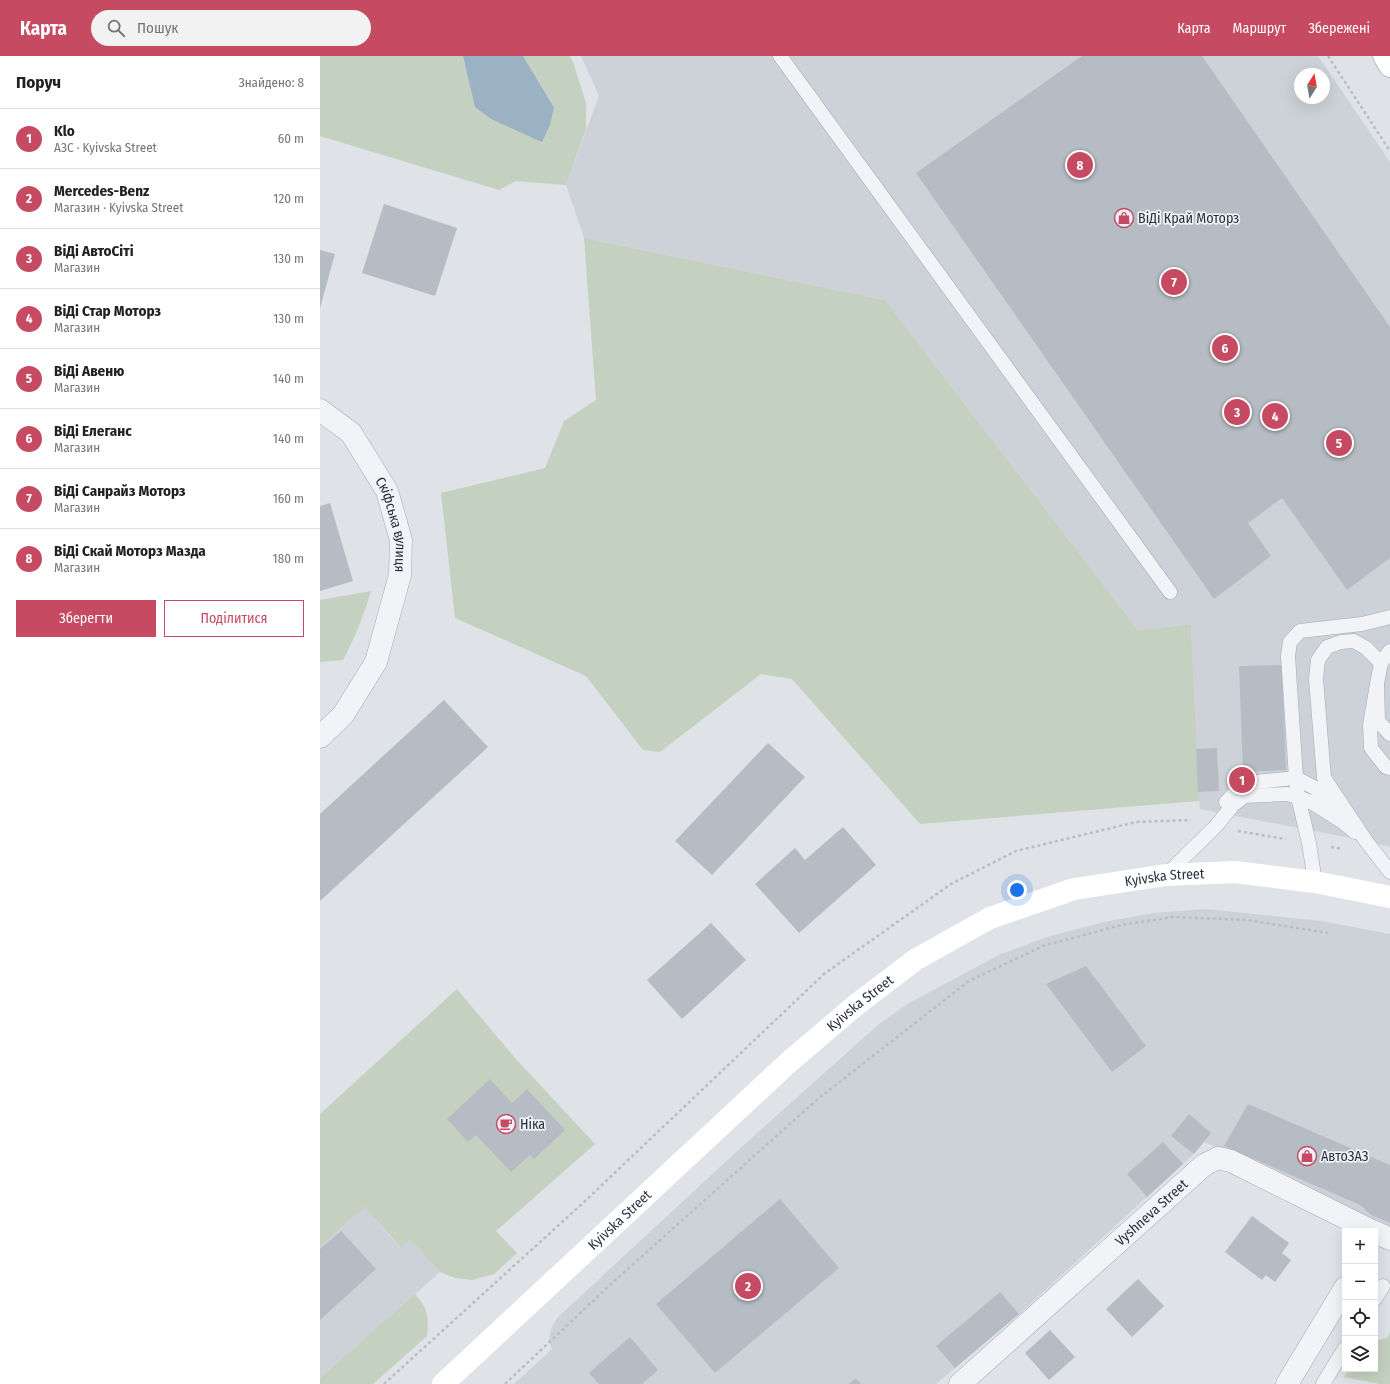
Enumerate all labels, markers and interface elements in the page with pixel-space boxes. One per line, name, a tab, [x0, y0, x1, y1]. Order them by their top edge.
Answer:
search box	[91, 10, 371, 46]
text: Карта	[20, 17, 67, 40]
icon: search	[105, 17, 127, 39]
text: Пошук	[137, 19, 178, 37]
text: Карта	[1177, 20, 1211, 37]
text: Маршрут	[1233, 20, 1286, 37]
text: Збережені	[1308, 20, 1370, 37]
north arrow	[1294, 68, 1330, 104]
text: Поруч	[16, 72, 61, 93]
text: Знайдено: 8	[239, 75, 304, 90]
text: Klo	[54, 122, 75, 140]
text: 1	[26, 131, 32, 146]
text: 60 m	[278, 131, 304, 146]
text: АЗС · Kyivska Street	[54, 140, 157, 155]
pin: 8	[1067, 150, 1093, 180]
text: Mercedes-Benz	[54, 182, 149, 200]
text: 2	[26, 191, 32, 206]
text: 120 m	[273, 191, 304, 206]
text: Магазин · Kyivska Street	[54, 200, 183, 215]
shop icon: ВіДі Край Моторз	[1113, 207, 1135, 229]
place label: ВіДі Край Моторз	[1138, 210, 1239, 227]
text: ВіДі АвтоСіті	[54, 242, 134, 260]
text: 3	[26, 251, 32, 266]
text: 130 m	[273, 251, 304, 266]
text: Магазин	[54, 260, 100, 275]
pin: 7	[1161, 267, 1187, 297]
text: ВіДі Стар Моторз	[54, 302, 161, 320]
text: 4	[26, 311, 32, 326]
text: 130 m	[273, 311, 304, 326]
text: Магазин	[54, 320, 100, 335]
pin: 6	[1212, 333, 1238, 363]
text: ВіДі Авеню	[54, 362, 124, 380]
text: 5	[26, 371, 32, 386]
text: 140 m	[273, 371, 304, 386]
text: Магазин	[54, 380, 100, 395]
pin: 3	[1224, 397, 1250, 427]
pin: 4	[1262, 401, 1288, 431]
text: ВіДі Елеганс	[54, 422, 132, 440]
pin: 5	[1326, 428, 1352, 458]
text: 6	[26, 431, 32, 446]
text: 140 m	[273, 431, 304, 446]
text: Магазин	[54, 440, 100, 455]
street label: Скіфська вулиця	[371, 474, 409, 573]
text: ВіДі Санрайз Моторз	[54, 482, 186, 500]
text: 7	[26, 491, 32, 506]
text: 160 m	[273, 491, 304, 506]
text: Магазин	[54, 500, 100, 515]
text: ВіДі Скай Моторз Мазда	[54, 542, 206, 560]
text: 8	[26, 551, 32, 566]
text: 180 m	[273, 551, 304, 566]
text: Магазин	[54, 560, 100, 575]
button: Зберегти	[16, 600, 156, 637]
button: Поділитися	[164, 600, 304, 637]
pin: 1	[1229, 765, 1255, 795]
street label: Kyivska Street	[1123, 865, 1205, 890]
your location	[1007, 880, 1027, 900]
street label: Kyivska Street	[824, 971, 897, 1035]
cafe icon: Ніка	[495, 1113, 517, 1135]
place label: Ніка	[520, 1116, 545, 1133]
shop icon: АвтоЗАЗ	[1296, 1145, 1318, 1167]
place label: АвтоЗАЗ	[1321, 1148, 1369, 1165]
street label: Vyshneva Street	[1112, 1176, 1192, 1250]
street label: Kyivska Street	[585, 1186, 655, 1254]
map controls	[1342, 1228, 1378, 1372]
button: +	[1342, 1228, 1378, 1264]
button: −	[1342, 1264, 1378, 1300]
pin: 2	[735, 1271, 761, 1301]
button: locate	[1342, 1300, 1378, 1336]
button: layers	[1342, 1336, 1378, 1372]

